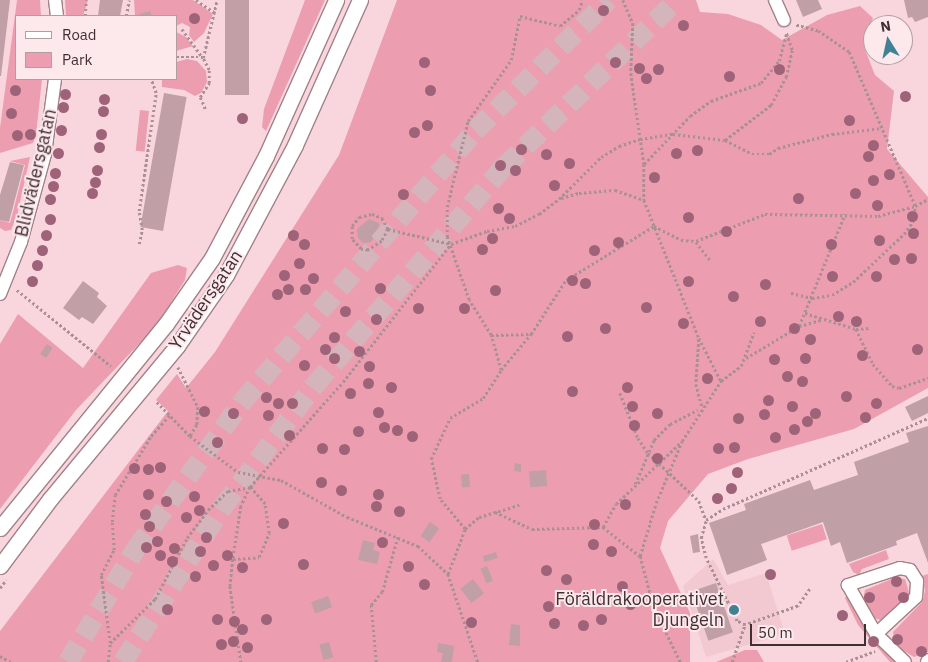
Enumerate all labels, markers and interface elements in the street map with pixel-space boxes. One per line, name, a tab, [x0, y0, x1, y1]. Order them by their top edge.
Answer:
legend	[15, 15, 178, 80]
north arrow	[863, 15, 913, 65]
text: N	[879, 16, 892, 36]
text: Road	[62, 25, 97, 44]
text: Park	[62, 50, 92, 69]
street label: Blidvädersgatan	[11, 107, 61, 239]
street label: Yrvädersgatan	[165, 246, 247, 354]
place label: Föräldrakooperativet Djungeln	[555, 589, 724, 632]
marker: Föräldrakooperativet Djungeln	[728, 604, 740, 616]
scale bar	[753, 614, 869, 646]
text: 50 m	[758, 623, 793, 642]

